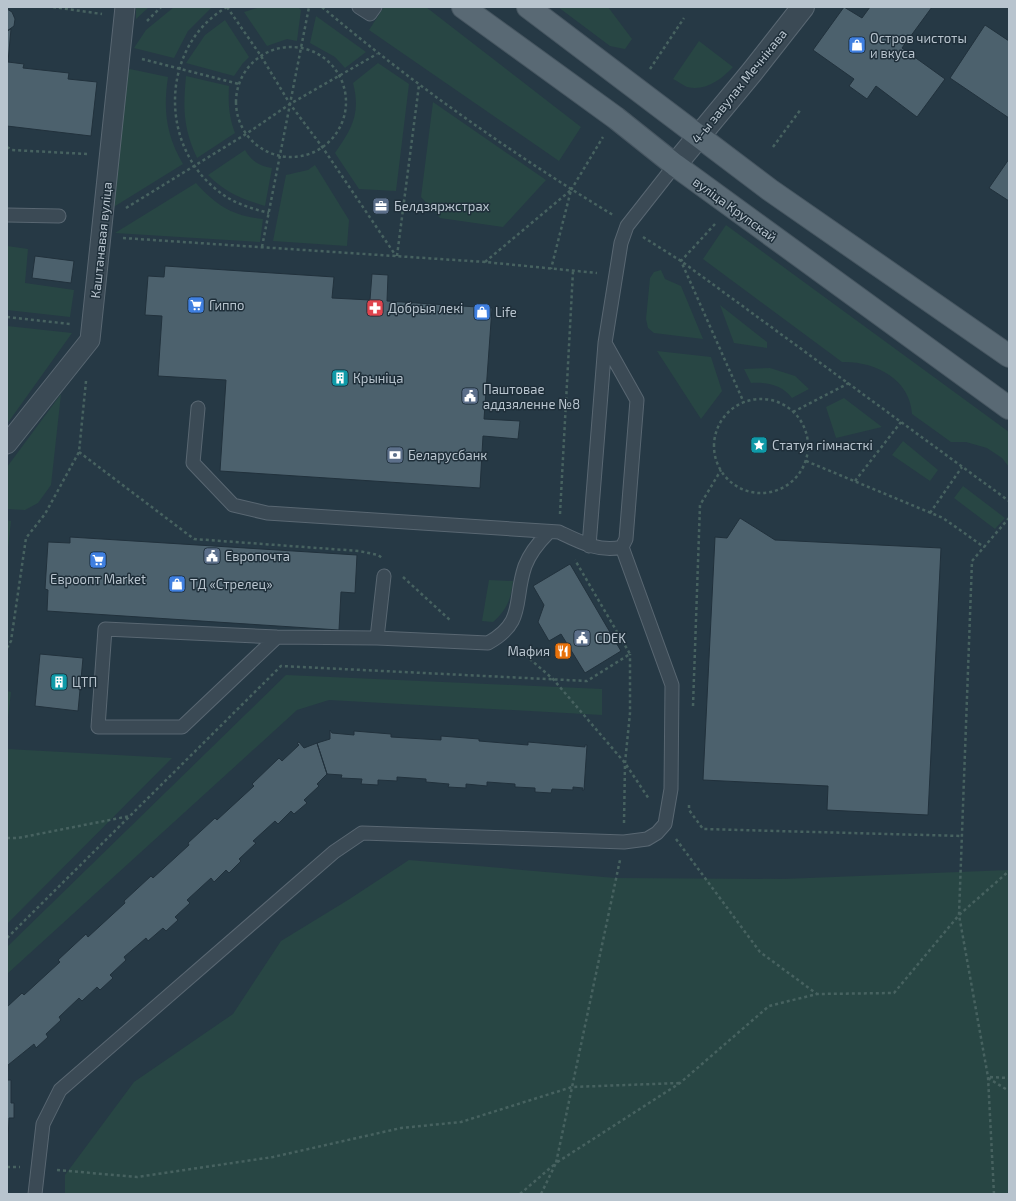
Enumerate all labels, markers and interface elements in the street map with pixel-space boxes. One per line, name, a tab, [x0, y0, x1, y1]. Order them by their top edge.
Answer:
street label: 4-ы завулак Мечнікава	[688, 26, 790, 146]
place label: Остров чистоты и вкуса	[870, 30, 967, 61]
shop icon: Остров чистоты и вкуса	[847, 35, 867, 55]
street label: вуліца Крупскай	[690, 173, 780, 245]
street label: Каштанавая вуліца	[87, 181, 115, 299]
office icon: Белдзяржстрах	[371, 196, 391, 216]
place label: Белдзяржстрах	[394, 198, 490, 214]
supermarket icon: Гиппо	[186, 295, 206, 315]
place label: Гиппо	[209, 297, 244, 313]
pharmacy icon: Добрыя лекі	[365, 298, 385, 318]
place label: Добрыя лекі	[388, 300, 463, 316]
shop icon: Life	[472, 302, 492, 322]
place label: Life	[495, 304, 517, 320]
building icon: Крыніца	[330, 368, 350, 388]
place label: Крыніца	[353, 370, 403, 386]
place label: Паштовае аддзяленне №8	[483, 381, 580, 412]
public building icon: Паштовае аддзяленне №8	[460, 386, 480, 406]
place icon: Статуя гімнасткі	[749, 435, 769, 455]
place label: Статуя гімнасткі	[772, 437, 873, 453]
bank icon: Беларусбанк	[385, 445, 405, 465]
place label: Беларусбанк	[408, 447, 487, 463]
public building icon: Европочта	[202, 546, 222, 566]
place label: Европочта	[225, 548, 290, 564]
supermarket icon: Евроопт Market	[88, 550, 108, 570]
place label: Евроопт Market	[50, 571, 146, 587]
shop icon: ТД «Стрелец»	[167, 574, 187, 594]
place label: ТД «Стрелец»	[190, 576, 273, 592]
public building icon: CDEK	[572, 628, 592, 648]
place label: CDEK	[595, 630, 626, 646]
restaurant icon: Мафия	[553, 641, 573, 661]
place label: Мафия	[507, 643, 550, 659]
building icon: ЦТП	[49, 672, 69, 692]
place label: ЦТП	[72, 674, 97, 690]

